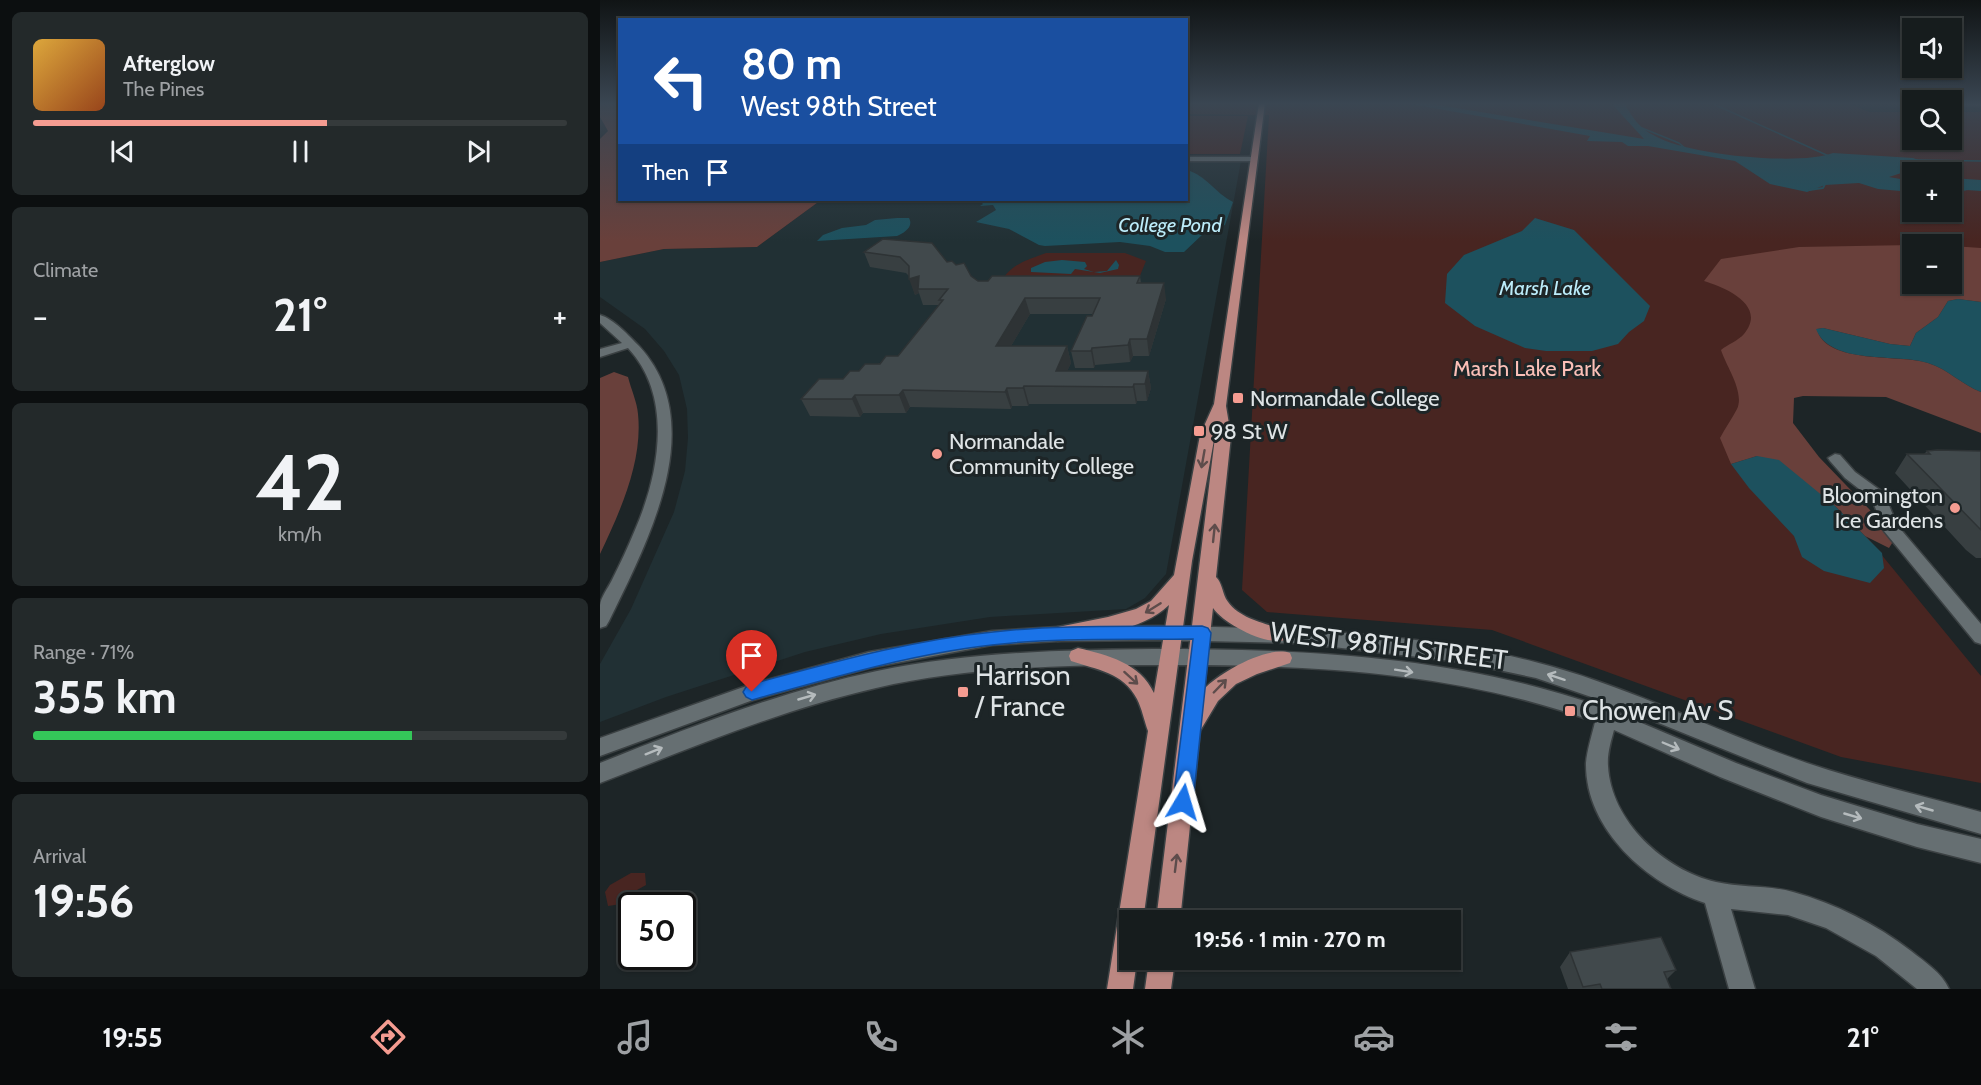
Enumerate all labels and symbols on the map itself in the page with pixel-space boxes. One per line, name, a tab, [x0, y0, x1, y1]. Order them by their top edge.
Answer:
water label: College Pond	[1118, 213, 1222, 237]
water label: Marsh Lake	[1498, 276, 1591, 300]
park label: Marsh Lake Park	[1453, 355, 1601, 382]
place label: Normandale College	[1250, 385, 1440, 412]
marker: Normandale College	[1231, 391, 1245, 405]
place label: 98 St W	[1211, 418, 1288, 445]
marker: 98 St W	[1192, 424, 1206, 438]
place label: Normandale Community College	[949, 428, 1134, 480]
marker: Normandale Community College	[930, 447, 944, 461]
one-way arrow	[1197, 449, 1208, 468]
place label: Bloomington Ice Gardens	[1822, 482, 1943, 534]
marker: Bloomington Ice Gardens	[1948, 501, 1962, 515]
one-way arrow	[1209, 523, 1220, 543]
one-way arrow	[1145, 602, 1162, 614]
street label: WEST 98TH STREET	[1269, 615, 1509, 676]
pin	[726, 630, 777, 692]
place label: Harrison / France	[974, 659, 1071, 723]
one-way arrow	[1393, 666, 1413, 677]
one-way arrow	[1547, 670, 1566, 681]
one-way arrow	[1123, 671, 1138, 685]
one-way arrow	[1213, 678, 1227, 693]
marker: Harrison / France	[956, 685, 970, 699]
one-way arrow	[797, 691, 816, 703]
place label: Chowen Av S	[1582, 694, 1733, 727]
marker: Chowen Av S	[1563, 704, 1577, 718]
one-way arrow	[1662, 740, 1680, 752]
one-way arrow	[644, 745, 663, 756]
position arrow	[1151, 770, 1215, 834]
one-way arrow	[1915, 802, 1934, 813]
one-way arrow	[1843, 811, 1862, 822]
one-way arrow	[1170, 854, 1181, 873]
speed limit sign: 50	[618, 892, 696, 970]

